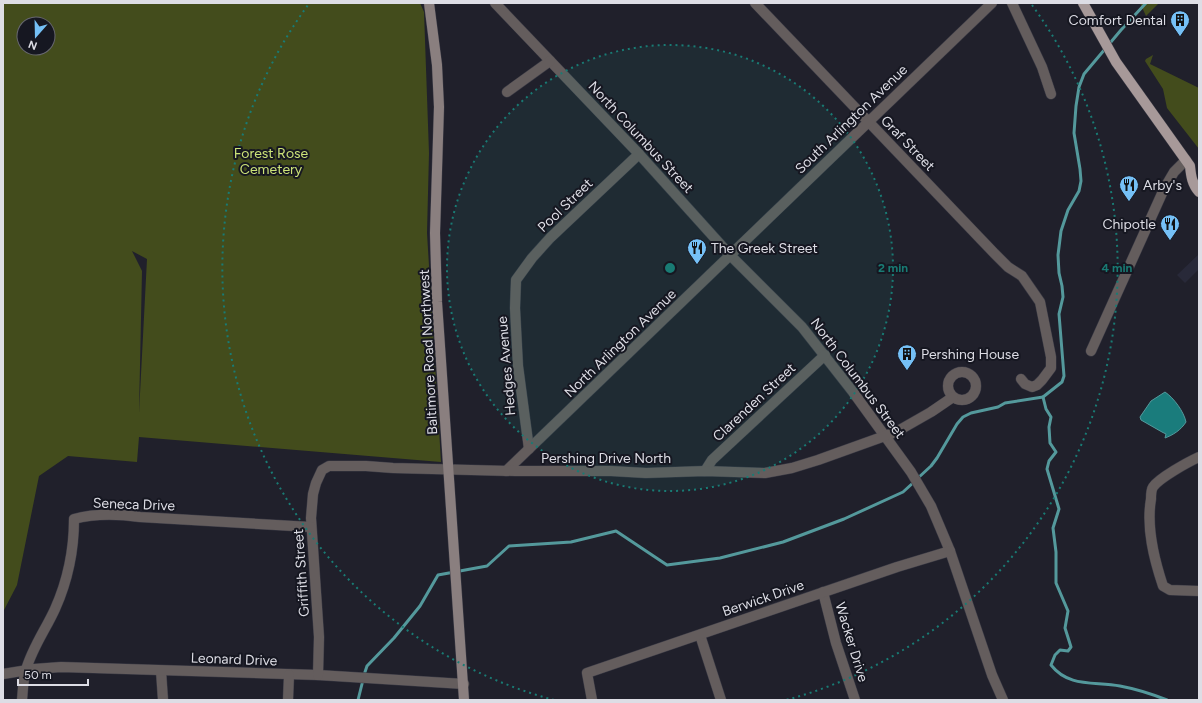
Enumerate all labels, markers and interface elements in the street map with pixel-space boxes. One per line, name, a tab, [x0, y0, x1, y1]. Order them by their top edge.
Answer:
building icon: Comfort Dental	[1169, 9, 1191, 37]
place label: Comfort Dental	[1069, 12, 1166, 29]
north arrow	[16, 16, 56, 56]
text: N	[27, 37, 39, 52]
street label: South Arlington Avenue	[792, 61, 911, 177]
street label: North Columbus Street	[584, 78, 697, 197]
street label: Graf Street	[877, 112, 938, 175]
park label: Forest Rose Cemetery	[234, 145, 309, 178]
restaurant icon: Arby's	[1118, 174, 1140, 202]
street label: Pool Street	[534, 175, 596, 236]
place label: Arby's	[1143, 177, 1182, 194]
restaurant icon: Chipotle	[1159, 213, 1181, 241]
place label: Chipotle	[1102, 216, 1156, 233]
restaurant icon: The Greek Street	[686, 237, 708, 265]
place label: The Greek Street	[711, 240, 818, 257]
centre of rings	[663, 261, 677, 275]
text: 2 min	[878, 261, 908, 275]
text: 4 min	[1102, 261, 1133, 275]
street label: Baltimore Road Northwest	[416, 269, 441, 435]
street label: North Arlington Avenue	[561, 285, 680, 401]
street label: Hedges Avenue	[494, 315, 519, 416]
street label: North Columbus Street	[807, 315, 908, 442]
building icon: Pershing House	[896, 343, 918, 371]
place label: Pershing House	[921, 346, 1019, 363]
street label: Clarenden Street	[709, 360, 799, 445]
street label: Pershing Drive North	[541, 450, 671, 467]
street label: Seneca Drive	[93, 495, 176, 514]
street label: Griffith Street	[290, 528, 313, 617]
street label: Berwick Drive	[720, 576, 807, 620]
street label: Wacker Drive	[831, 600, 872, 684]
street label: Leonard Drive	[190, 649, 278, 670]
scale bar	[18, 661, 88, 687]
text: 50 m	[24, 668, 52, 682]

